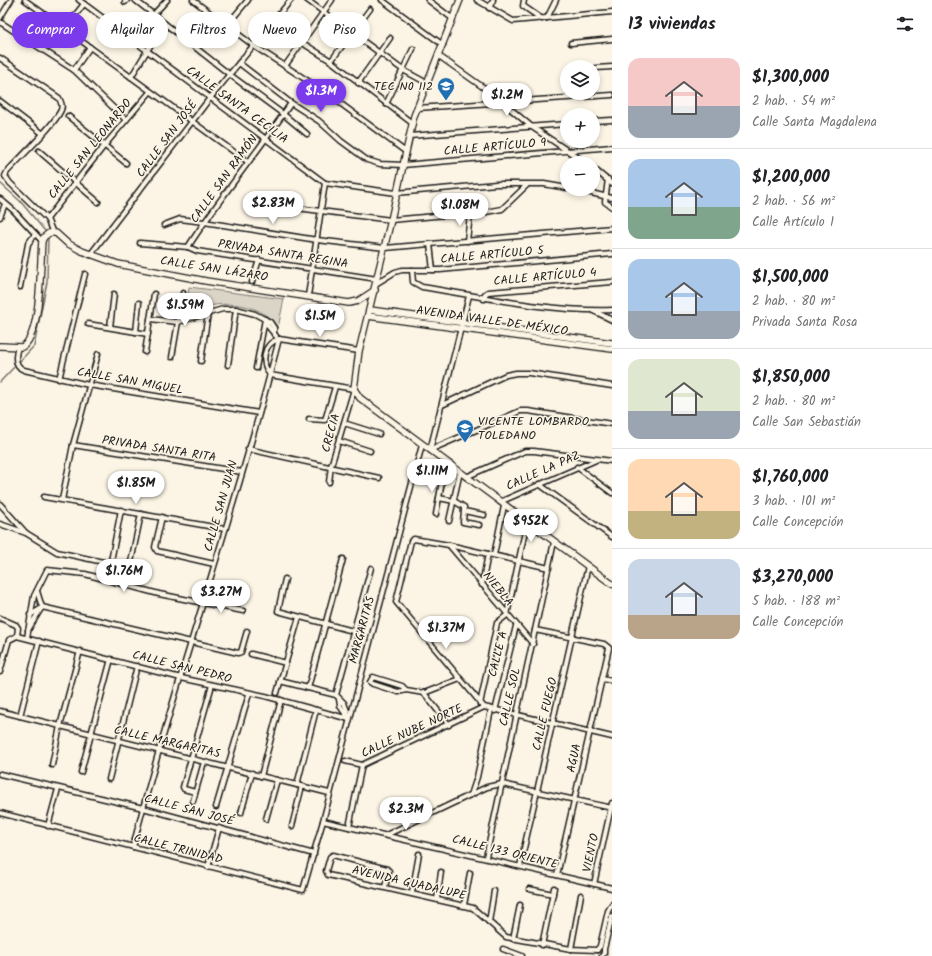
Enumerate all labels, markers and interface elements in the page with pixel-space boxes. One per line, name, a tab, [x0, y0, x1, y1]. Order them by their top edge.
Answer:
text: 13 viviendas	[628, 11, 716, 38]
chip: Comprar	[12, 12, 88, 48]
chip: Alquilar	[96, 12, 168, 48]
chip: Filtros	[176, 12, 240, 48]
chip: Nuevo	[248, 12, 311, 48]
chip: Piso	[319, 12, 370, 48]
icon: filters	[894, 13, 916, 35]
map controls	[560, 60, 600, 196]
button: layers	[560, 60, 600, 100]
street label: CALLE SANTA CECILIA	[182, 61, 292, 149]
text: $1,300,000	[752, 64, 829, 91]
icon: home	[660, 74, 708, 122]
school or university icon: TEC N0 112	[436, 76, 456, 101]
place label: TEC N0 112	[374, 77, 433, 96]
pin: $1.3M	[293, 79, 349, 113]
text: $1.3M	[305, 81, 337, 102]
pin: $1.2M	[479, 83, 535, 117]
text: $1.2M	[491, 85, 523, 106]
text: 2 hab. · 54 m²	[752, 91, 835, 112]
street label: CALLE SAN LEONARDO	[43, 94, 137, 203]
street label: CALLE SAN JOSÉ	[132, 96, 203, 182]
button: +	[560, 108, 600, 148]
text: Calle Santa Magdalena	[752, 112, 877, 133]
street label: CALLE SAN RAMÓN	[185, 131, 263, 227]
street label: CALLE ARTÍCULO 9	[443, 133, 547, 161]
button: −	[560, 156, 600, 196]
text: $1,200,000	[752, 164, 830, 191]
icon: home	[660, 175, 708, 223]
pin: $2.83M	[240, 191, 306, 225]
text: 2 hab. · 56 m²	[752, 191, 835, 212]
text: $2.83M	[252, 193, 294, 214]
pin: $1.08M	[427, 193, 493, 227]
text: $1.08M	[441, 195, 479, 216]
text: Calle Artículo 1	[752, 212, 834, 233]
street label: PRIVADA SANTA REGINA	[217, 234, 349, 274]
street label: CALLE ARTÍCULO 5	[440, 241, 546, 269]
street label: CALLE SAN LÁZARO	[159, 251, 270, 287]
street label: CALLE ARTÍCULO 4	[493, 263, 598, 291]
text: $1,500,000	[752, 264, 828, 291]
icon: home	[660, 275, 708, 323]
text: 2 hab. · 80 m²	[752, 291, 835, 312]
pin: $1.59M	[152, 293, 218, 327]
text: $1.59M	[166, 295, 204, 316]
street label: AVENIDA VALLE DE MÉXICO	[415, 301, 570, 341]
pin: $1.5M	[292, 304, 348, 338]
text: $1.5M	[304, 306, 336, 327]
text: Privada Santa Rosa	[752, 312, 857, 333]
street label: CALLE SAN MIGUEL	[76, 362, 184, 400]
text: $1,850,000	[752, 364, 830, 391]
icon: home	[660, 375, 708, 423]
text: 2 hab. · 80 m²	[752, 391, 835, 412]
street label: CRECIA	[316, 411, 346, 455]
place label: VICENTE LOMBARDO TOLEDANO	[478, 412, 590, 445]
text: Calle San Sebastián	[752, 412, 861, 433]
school or university icon: VICENTE LOMBARDO TOLEDANO	[455, 418, 475, 443]
street label: PRIVADA SANTA RITA	[100, 431, 218, 467]
street label: CALLE LA PAZ	[503, 446, 583, 496]
street label: CALLE SAN JUAN	[199, 458, 243, 554]
pin: $1.11M	[399, 459, 465, 493]
text: $1.11M	[416, 461, 448, 482]
text: $1,760,000	[752, 464, 828, 491]
pin: $1.85M	[103, 471, 169, 505]
text: $1.85M	[117, 473, 155, 494]
icon: home	[660, 475, 708, 523]
text: 3 hab. · 101 m²	[752, 491, 835, 512]
pin: $952K	[503, 509, 559, 543]
text: $952K	[513, 511, 549, 532]
text: Calle Concepción	[752, 512, 843, 533]
pin: $1.76M	[91, 559, 157, 593]
text: $1.76M	[105, 561, 143, 582]
text: $3,270,000	[752, 564, 833, 591]
street label: NIEBLA	[478, 567, 518, 611]
icon: home	[660, 575, 708, 623]
pin: $3.27M	[188, 580, 254, 614]
text: $3.27M	[200, 582, 242, 603]
text: 5 hab. · 188 m²	[752, 591, 840, 612]
street label: MARGARITAS	[344, 594, 380, 666]
text: Calle Concepción	[752, 612, 843, 633]
pin: $1.37M	[413, 616, 479, 650]
text: $1.37M	[427, 618, 465, 639]
street label: CALLE A	[483, 629, 513, 679]
street label: CALLE SAN PEDRO	[130, 645, 234, 689]
street label: CALLE SOL	[494, 666, 526, 728]
street label: CALLE FUEGO	[527, 675, 563, 752]
street label: CALLE NUBE NORTE	[358, 699, 467, 763]
street label: CALLE MARGARITAS	[112, 721, 223, 764]
street label: AGUA	[561, 742, 587, 774]
street label: CALLE SAN JOSÉ	[142, 789, 237, 831]
pin: $2.3M	[378, 797, 434, 831]
text: $2.3M	[388, 799, 424, 820]
street label: CALLE TRINIDAD	[131, 829, 225, 869]
street label: CALLE 133 ORIENTE	[450, 830, 561, 875]
street label: VIENTO	[578, 831, 604, 874]
street label: AVENIDA GUADALUPE	[350, 861, 469, 906]

